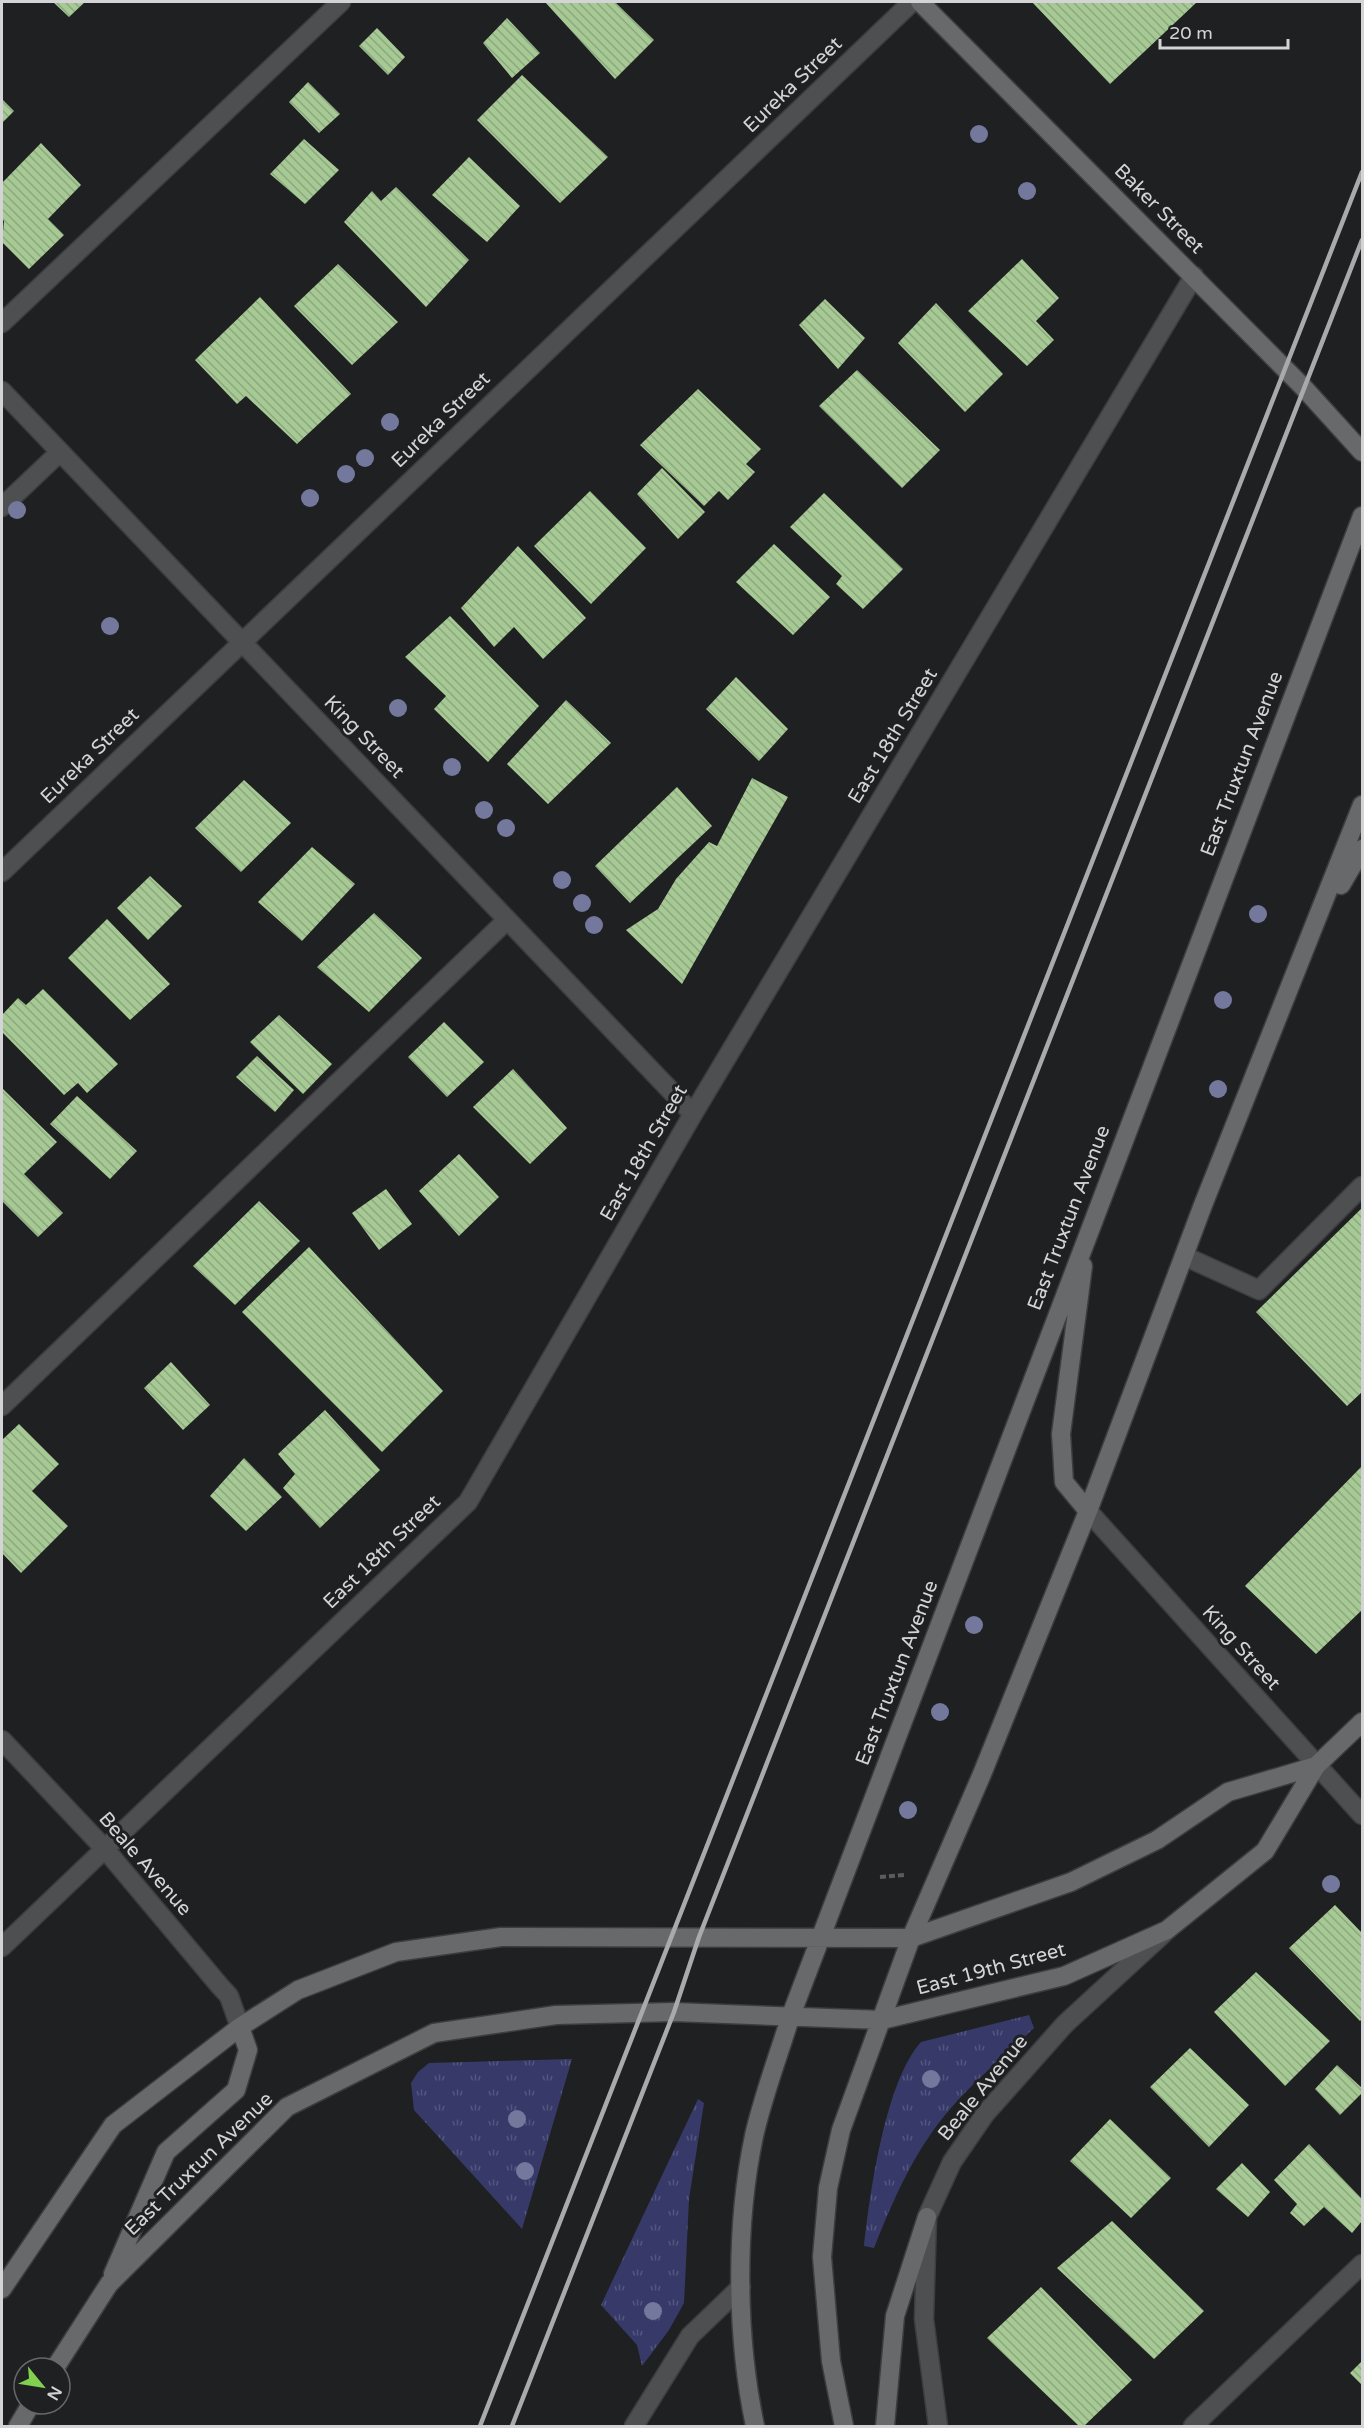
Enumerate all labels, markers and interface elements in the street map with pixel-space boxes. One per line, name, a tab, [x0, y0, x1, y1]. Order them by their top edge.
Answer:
scale bar	[1160, 12, 1288, 50]
text: 20 m	[1169, 22, 1213, 44]
street label: Eureka Street	[739, 32, 848, 138]
street label: Baker Street	[1109, 159, 1209, 259]
street label: Eureka Street	[387, 367, 496, 473]
street label: East 18th Street	[843, 664, 943, 808]
street label: East Truxtun Avenue	[1196, 668, 1288, 860]
street label: King Street	[319, 691, 410, 784]
street label: Eureka Street	[36, 703, 145, 809]
street label: East 18th Street	[595, 1080, 693, 1225]
street label: East Truxtun Avenue	[1023, 1122, 1115, 1314]
street label: East 18th Street	[318, 1490, 446, 1614]
street label: East Truxtun Avenue	[851, 1577, 943, 1769]
street label: King Street	[1197, 1601, 1285, 1696]
street label: Beale Avenue	[93, 1807, 197, 1921]
street label: East 19th Street	[914, 1937, 1069, 2000]
street label: Beale Avenue	[933, 2030, 1033, 2146]
street label: East Truxtun Avenue	[120, 2087, 278, 2241]
north arrow	[12, 2356, 72, 2416]
text: N	[42, 2382, 66, 2404]

